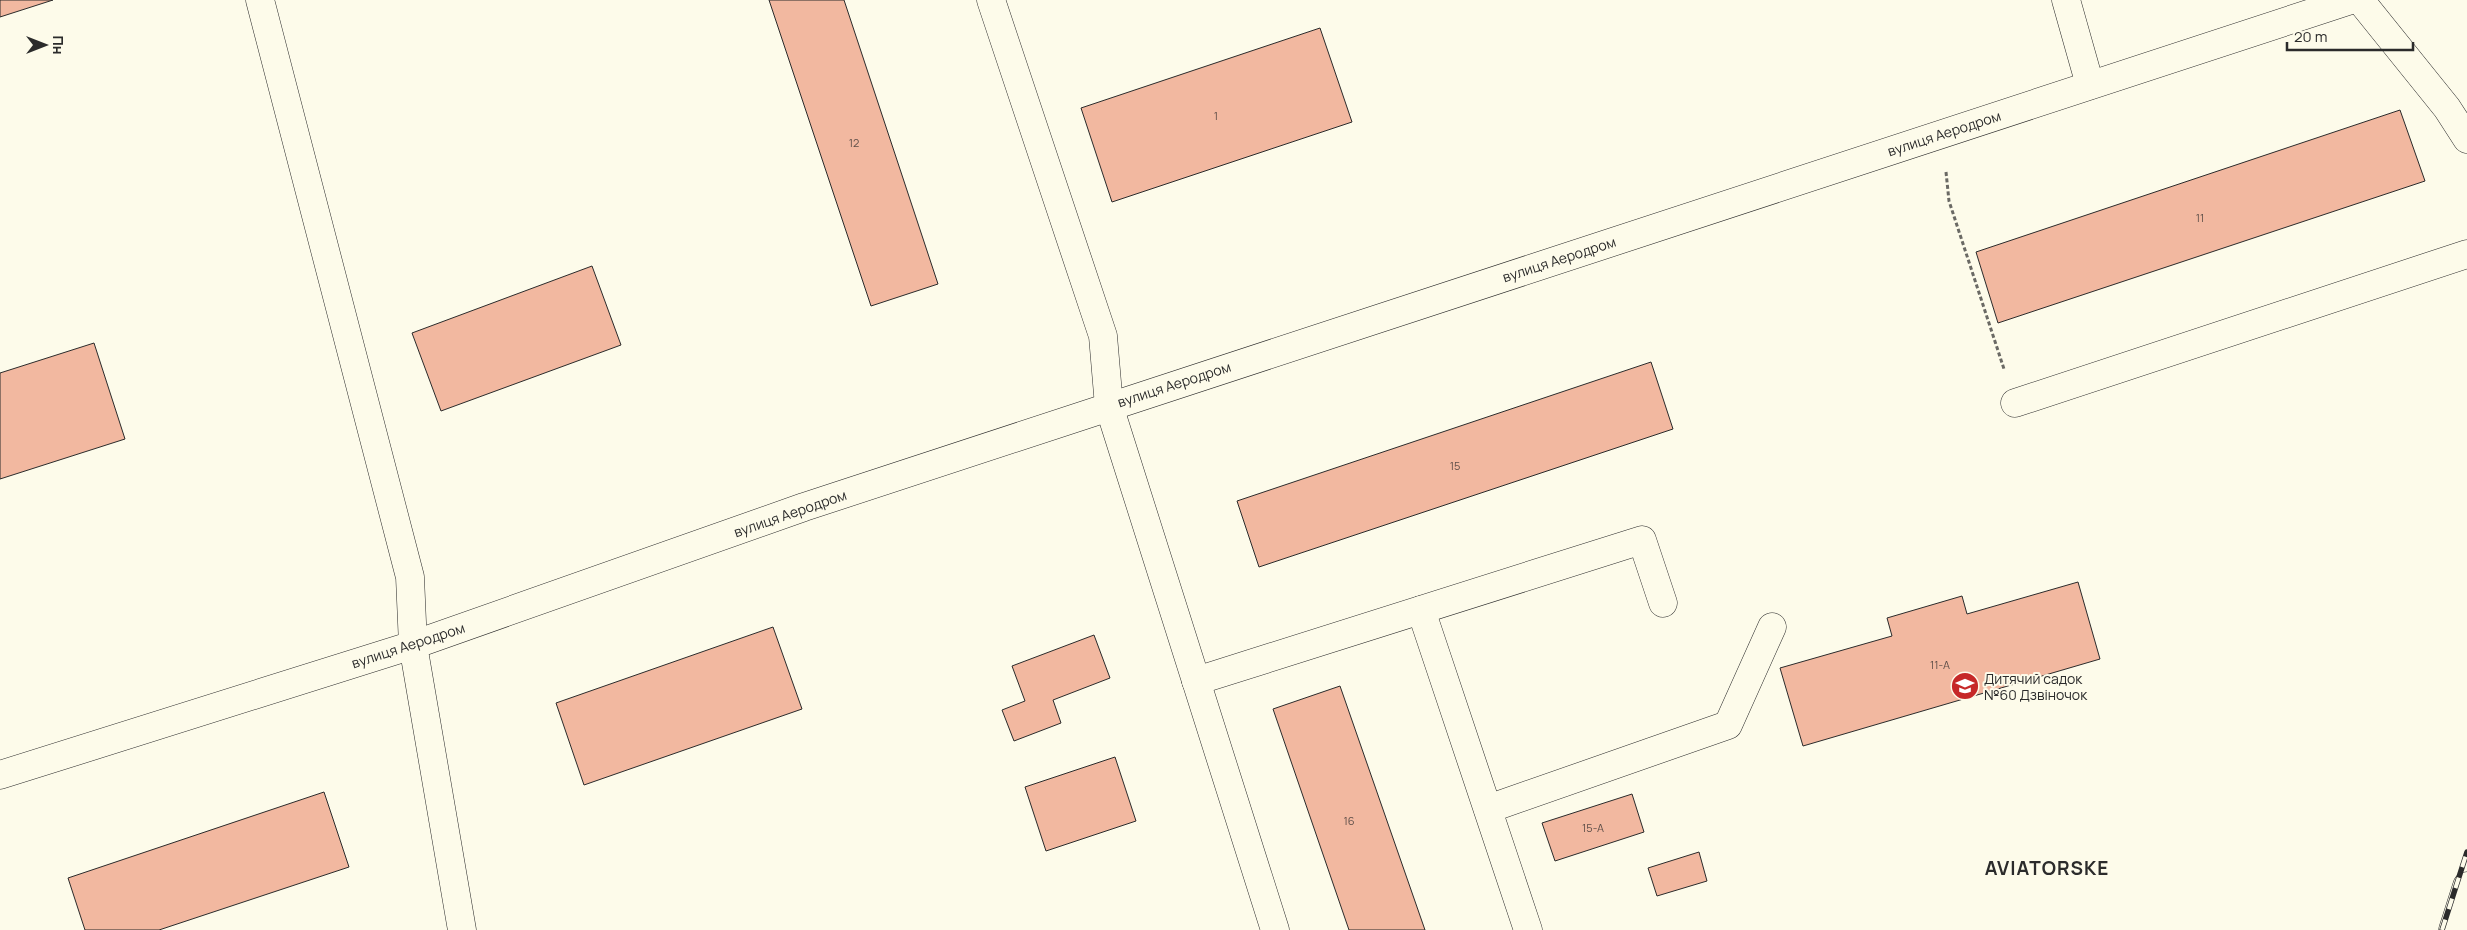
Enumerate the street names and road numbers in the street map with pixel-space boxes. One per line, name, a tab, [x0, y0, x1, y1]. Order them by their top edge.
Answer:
street label: вулиця Аеродром	[1885, 106, 2003, 160]
street label: вулиця Аеродром	[1500, 232, 1618, 286]
street label: вулиця Аеродром	[1115, 357, 1233, 411]
street label: вулиця Аеродром	[731, 485, 849, 541]
street label: вулиця Аеродром	[349, 618, 467, 672]

